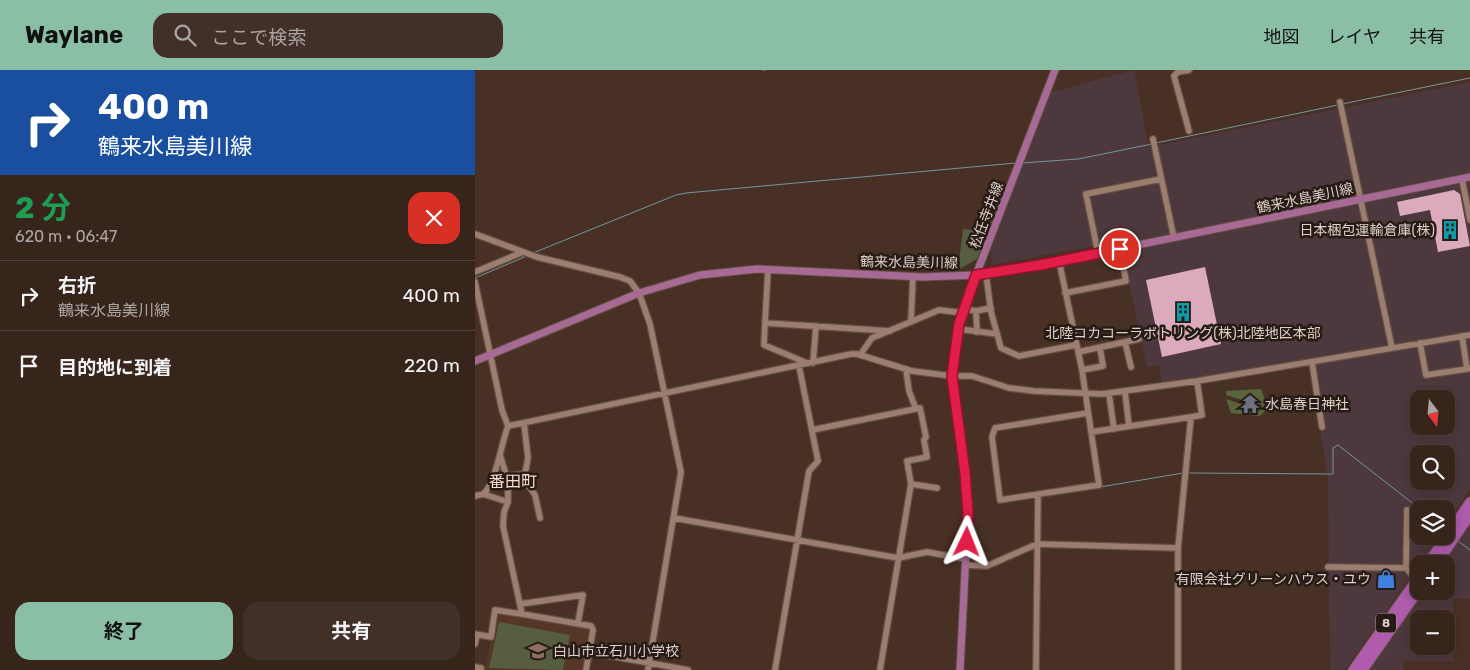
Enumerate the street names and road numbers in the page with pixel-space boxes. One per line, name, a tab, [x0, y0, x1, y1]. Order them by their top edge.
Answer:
street label: 松任寺井線	[966, 179, 1007, 251]
street label: 鶴来水島美川線	[1255, 180, 1355, 217]
street label: 鶴来水島美川線	[860, 253, 958, 272]
road number: 8	[1376, 614, 1396, 632]

